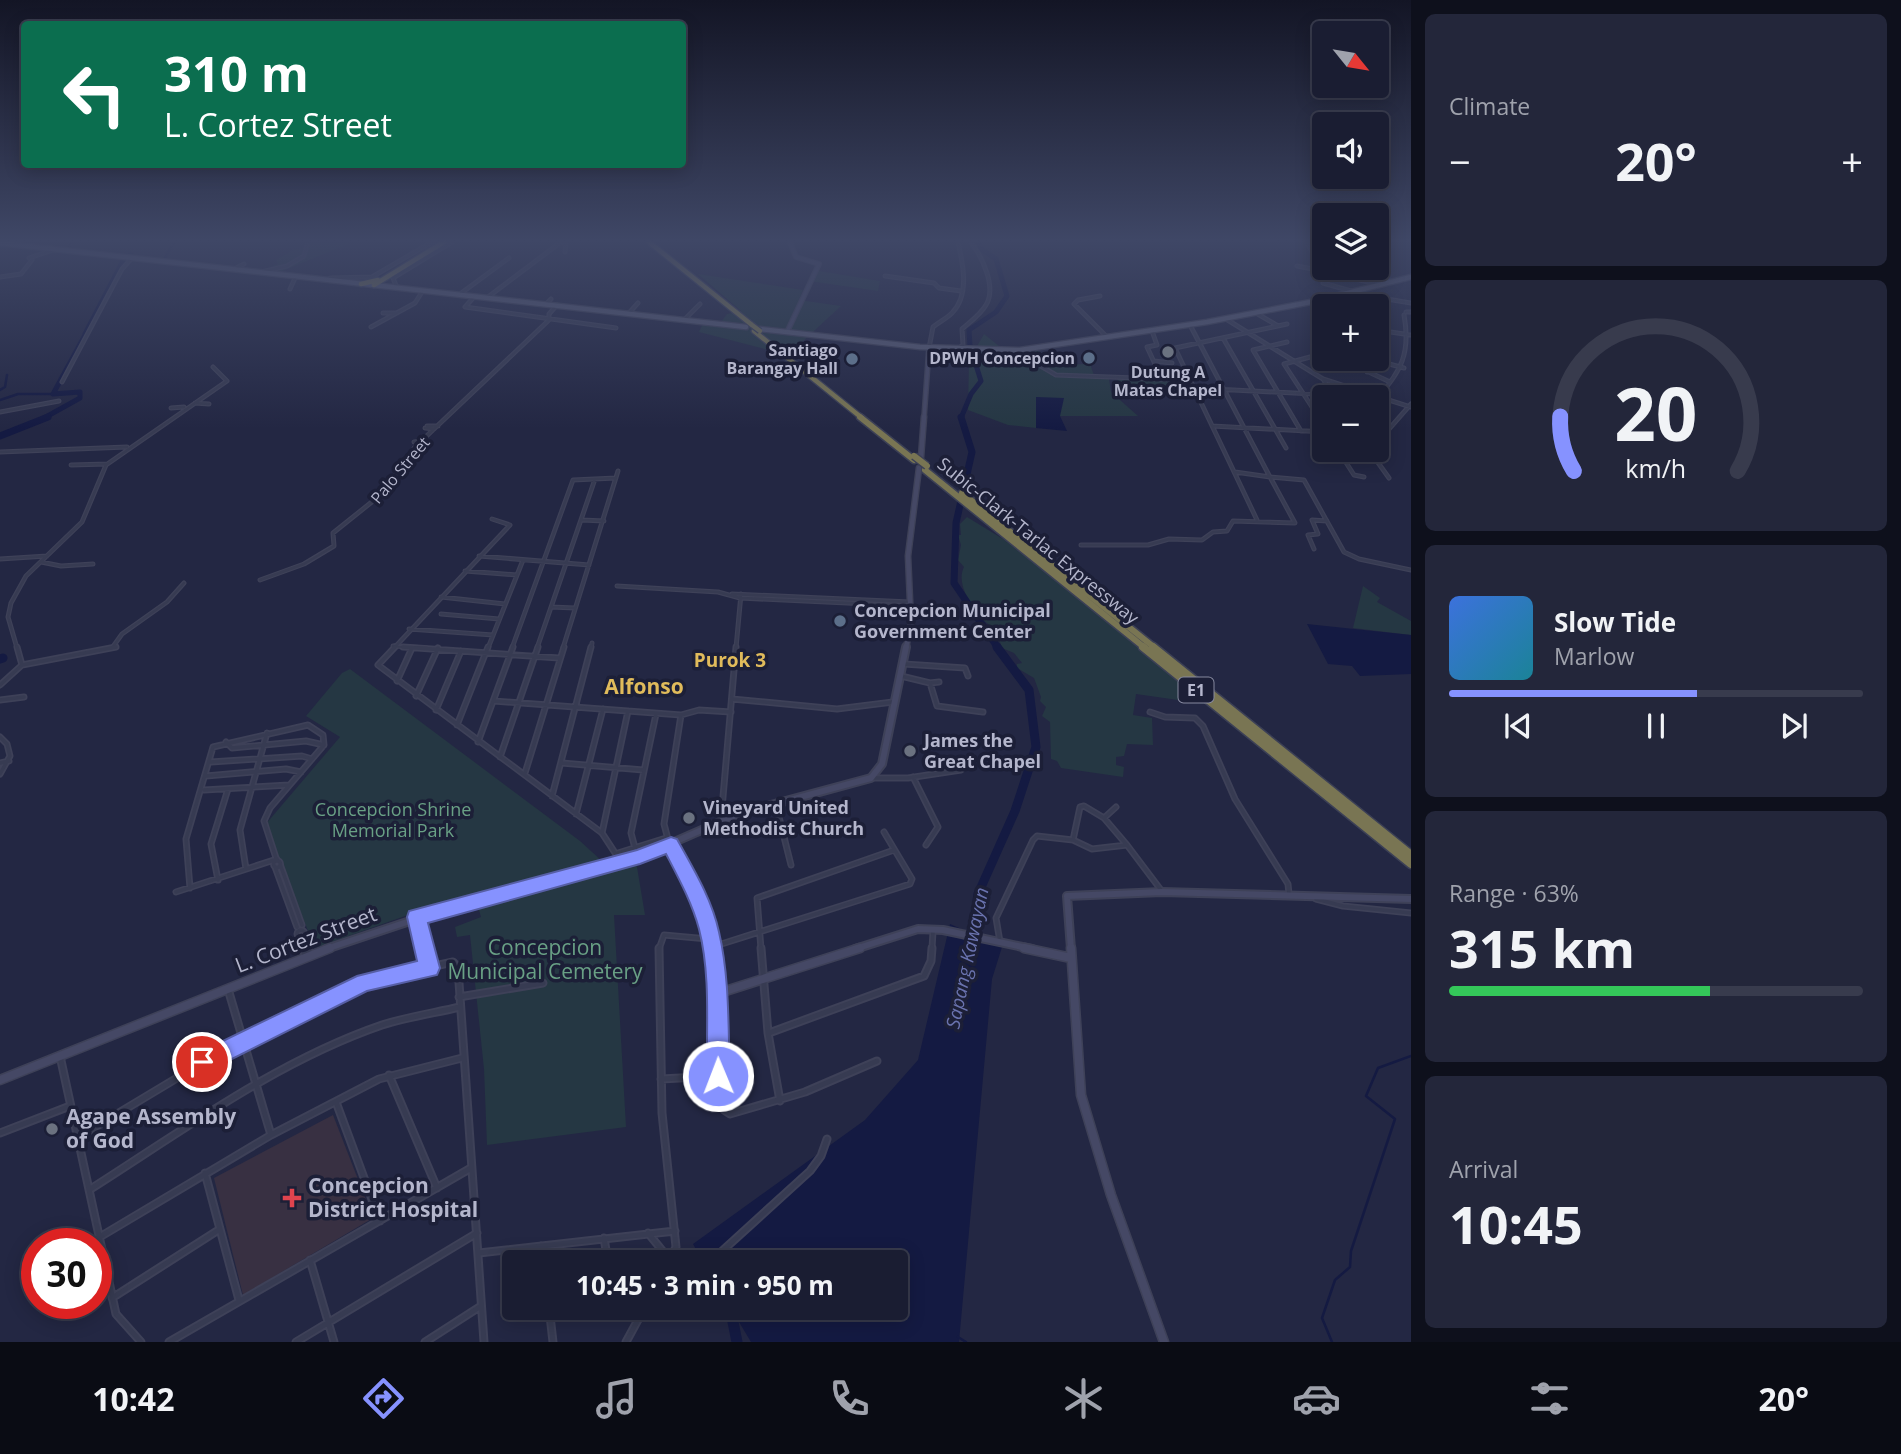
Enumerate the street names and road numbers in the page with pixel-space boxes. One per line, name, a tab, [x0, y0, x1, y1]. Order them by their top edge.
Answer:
street label: Palo Street	[366, 432, 435, 508]
street label: Subic-Clark-Tarlac Expressway	[933, 451, 1145, 630]
road number: E1	[1178, 678, 1214, 702]
street label: L. Cortez Street	[231, 899, 380, 979]

